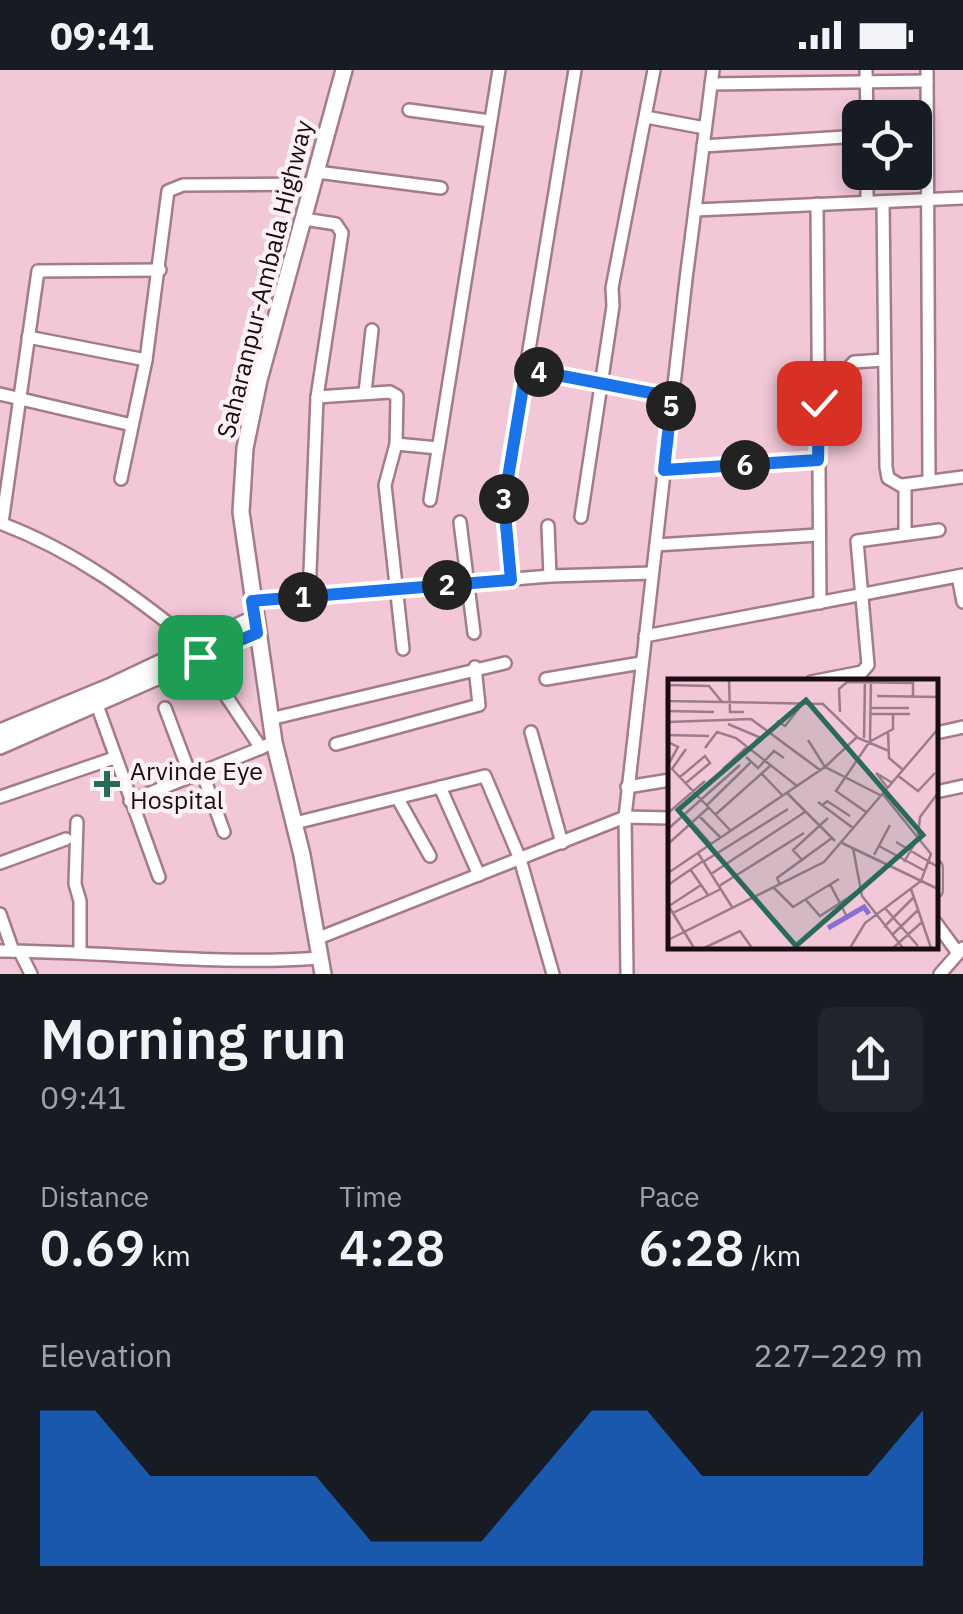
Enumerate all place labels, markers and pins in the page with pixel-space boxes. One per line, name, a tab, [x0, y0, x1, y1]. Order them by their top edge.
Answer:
pin: 4	[514, 347, 564, 397]
pin	[777, 361, 862, 446]
pin: 5	[646, 381, 696, 431]
pin: 6	[720, 440, 770, 490]
pin: 3	[479, 474, 529, 524]
pin: 2	[422, 560, 472, 610]
pin: 1	[278, 572, 328, 622]
pin	[158, 615, 243, 700]
place label: Arvinde Eye Hospital	[130, 754, 263, 816]
marker: Arvinde Eye Hospital	[94, 771, 120, 797]

